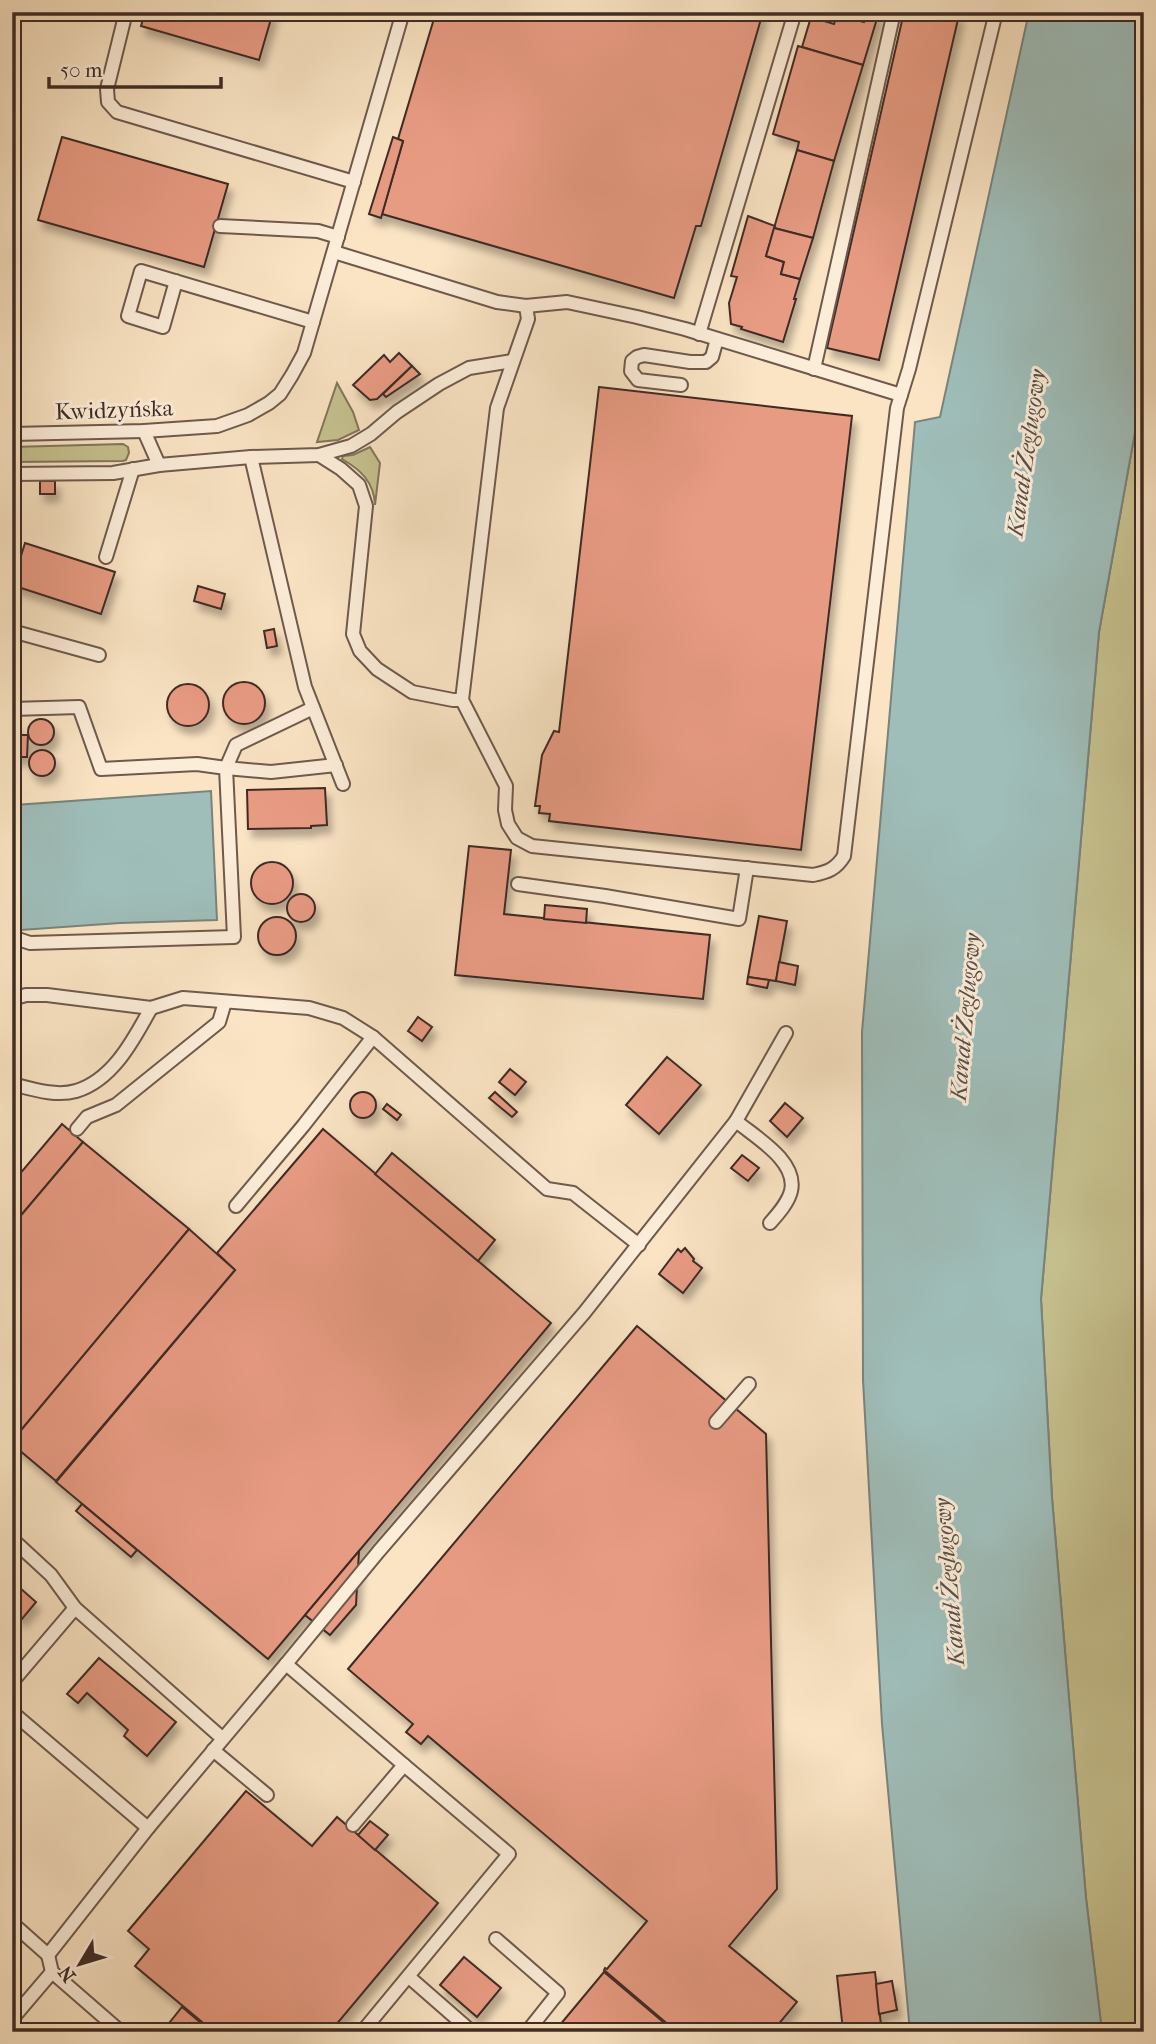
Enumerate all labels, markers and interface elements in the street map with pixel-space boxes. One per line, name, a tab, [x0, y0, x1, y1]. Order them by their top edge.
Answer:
scale bar	[49, 46, 220, 90]
text: 50 m	[60, 58, 103, 82]
water label: Kanał Żeglugowy	[1000, 367, 1052, 540]
street label: Kwidzyńska	[54, 394, 174, 426]
water label: Kanał Żeglugowy	[944, 931, 986, 1104]
water label: Kanał Żeglugowy	[928, 1496, 970, 1669]
north arrow	[46, 1928, 116, 1998]
text: N	[54, 1961, 80, 1986]

